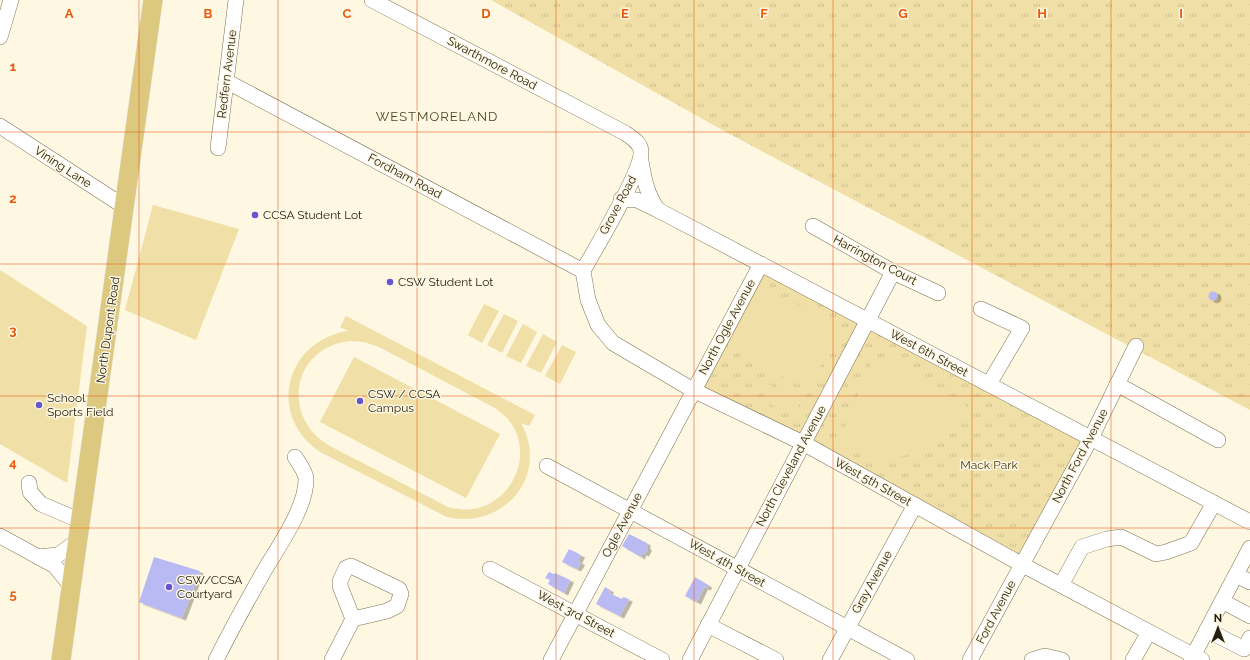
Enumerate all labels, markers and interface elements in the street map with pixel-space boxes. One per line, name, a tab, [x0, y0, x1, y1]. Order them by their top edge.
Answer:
text: A	[65, 6, 74, 21]
text: B	[204, 6, 213, 21]
text: C	[343, 6, 352, 21]
text: D	[481, 6, 491, 21]
text: E	[621, 6, 629, 21]
text: F	[760, 6, 768, 21]
text: G	[898, 6, 908, 21]
text: H	[1037, 6, 1047, 21]
text: I	[1179, 6, 1183, 21]
street label: Redfern Avenue	[215, 29, 239, 119]
street label: Swarthmore Road	[445, 33, 539, 93]
text: 1	[10, 59, 17, 74]
district label: WESTMORELAND	[376, 109, 498, 124]
street label: Vining Lane	[32, 143, 94, 191]
street label: Fordham Road	[366, 151, 444, 201]
street label: Grove Road	[597, 173, 639, 237]
text: 2	[9, 191, 17, 206]
place label: CCSA Student Lot	[263, 208, 362, 222]
marker: CCSA Student Lot	[250, 210, 260, 220]
street label: Harrington Court	[831, 232, 919, 288]
place label: CSW Student Lot	[398, 275, 493, 289]
street label: North Dupont Road	[94, 276, 122, 384]
marker: CSW Student Lot	[385, 277, 395, 287]
street label: North Ogle Avenue	[696, 277, 758, 377]
text: 3	[9, 323, 17, 338]
street label: West 6th Street	[888, 327, 970, 379]
place label: CSW / CCSA Campus	[368, 387, 440, 415]
place label: School Sports Field	[47, 391, 113, 419]
marker: CSW / CCSA Campus	[355, 396, 365, 406]
marker: School Sports Field	[34, 400, 44, 410]
street label: North Cleveland Avenue	[753, 403, 829, 529]
street label: North Ford Avenue	[1049, 406, 1111, 506]
text: 4	[9, 455, 17, 470]
street label: West 5th Street	[832, 455, 914, 509]
park label: Mack Park	[960, 458, 1018, 472]
street label: Ogle Avenue	[599, 490, 645, 560]
street label: West 4th Street	[686, 536, 768, 590]
street label: Gray Avenue	[849, 548, 895, 616]
place label: CSW/CCSA Courtyard	[177, 573, 242, 601]
street label: Ford Avenue	[973, 578, 1019, 646]
marker: CSW/CCSA Courtyard	[164, 582, 174, 592]
text: 5	[9, 587, 17, 602]
street label: West 3rd Street	[535, 588, 617, 640]
north arrow	[1198, 608, 1238, 648]
text: N	[1214, 612, 1222, 625]

